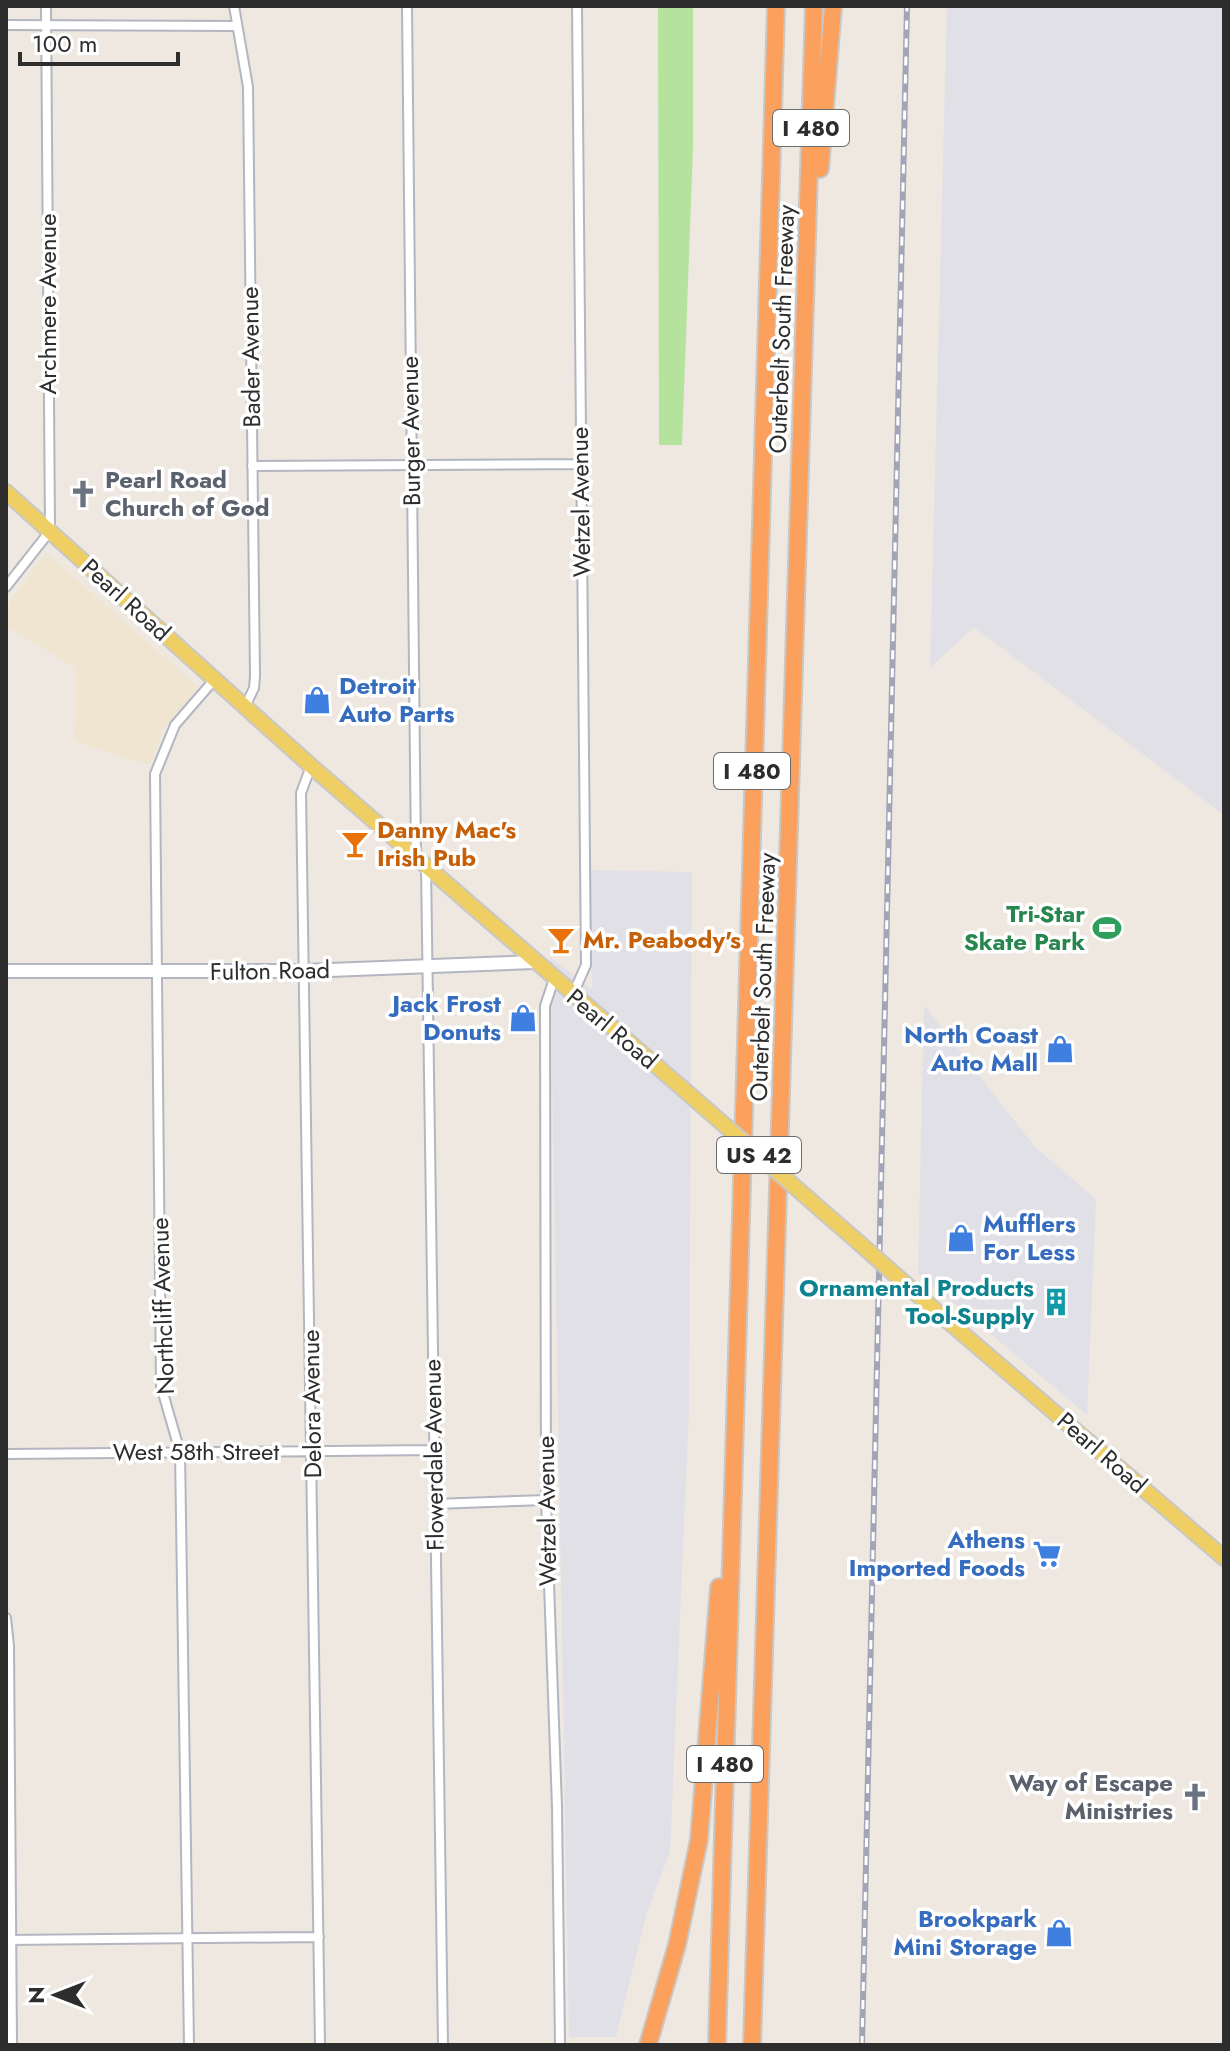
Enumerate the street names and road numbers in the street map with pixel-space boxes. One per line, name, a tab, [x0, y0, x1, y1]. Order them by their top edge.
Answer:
road number: I 480	[773, 110, 849, 146]
street label: Outerbelt South Freeway	[760, 204, 803, 454]
street label: Archmere Avenue	[30, 213, 65, 395]
street label: Bader Avenue	[232, 286, 269, 428]
street label: Burger Avenue	[392, 356, 429, 506]
street label: Wetzel Avenue	[562, 426, 599, 578]
street label: Pearl Road	[74, 550, 179, 649]
road number: I 480	[714, 753, 790, 789]
street label: Outerbelt South Freeway	[741, 852, 784, 1102]
street label: Fulton Road	[210, 952, 330, 989]
street label: Pearl Road	[559, 980, 665, 1077]
road number: US 42	[717, 1137, 801, 1173]
street label: Northcliff Avenue	[142, 1217, 183, 1395]
street label: Delora Avenue	[293, 1329, 330, 1479]
street label: Flowerdale Avenue	[414, 1359, 453, 1551]
street label: Pearl Road	[1050, 1404, 1155, 1502]
street label: West 58th Street	[113, 1434, 279, 1469]
street label: Wetzel Avenue	[528, 1435, 565, 1587]
road number: I 480	[687, 1746, 763, 1782]

